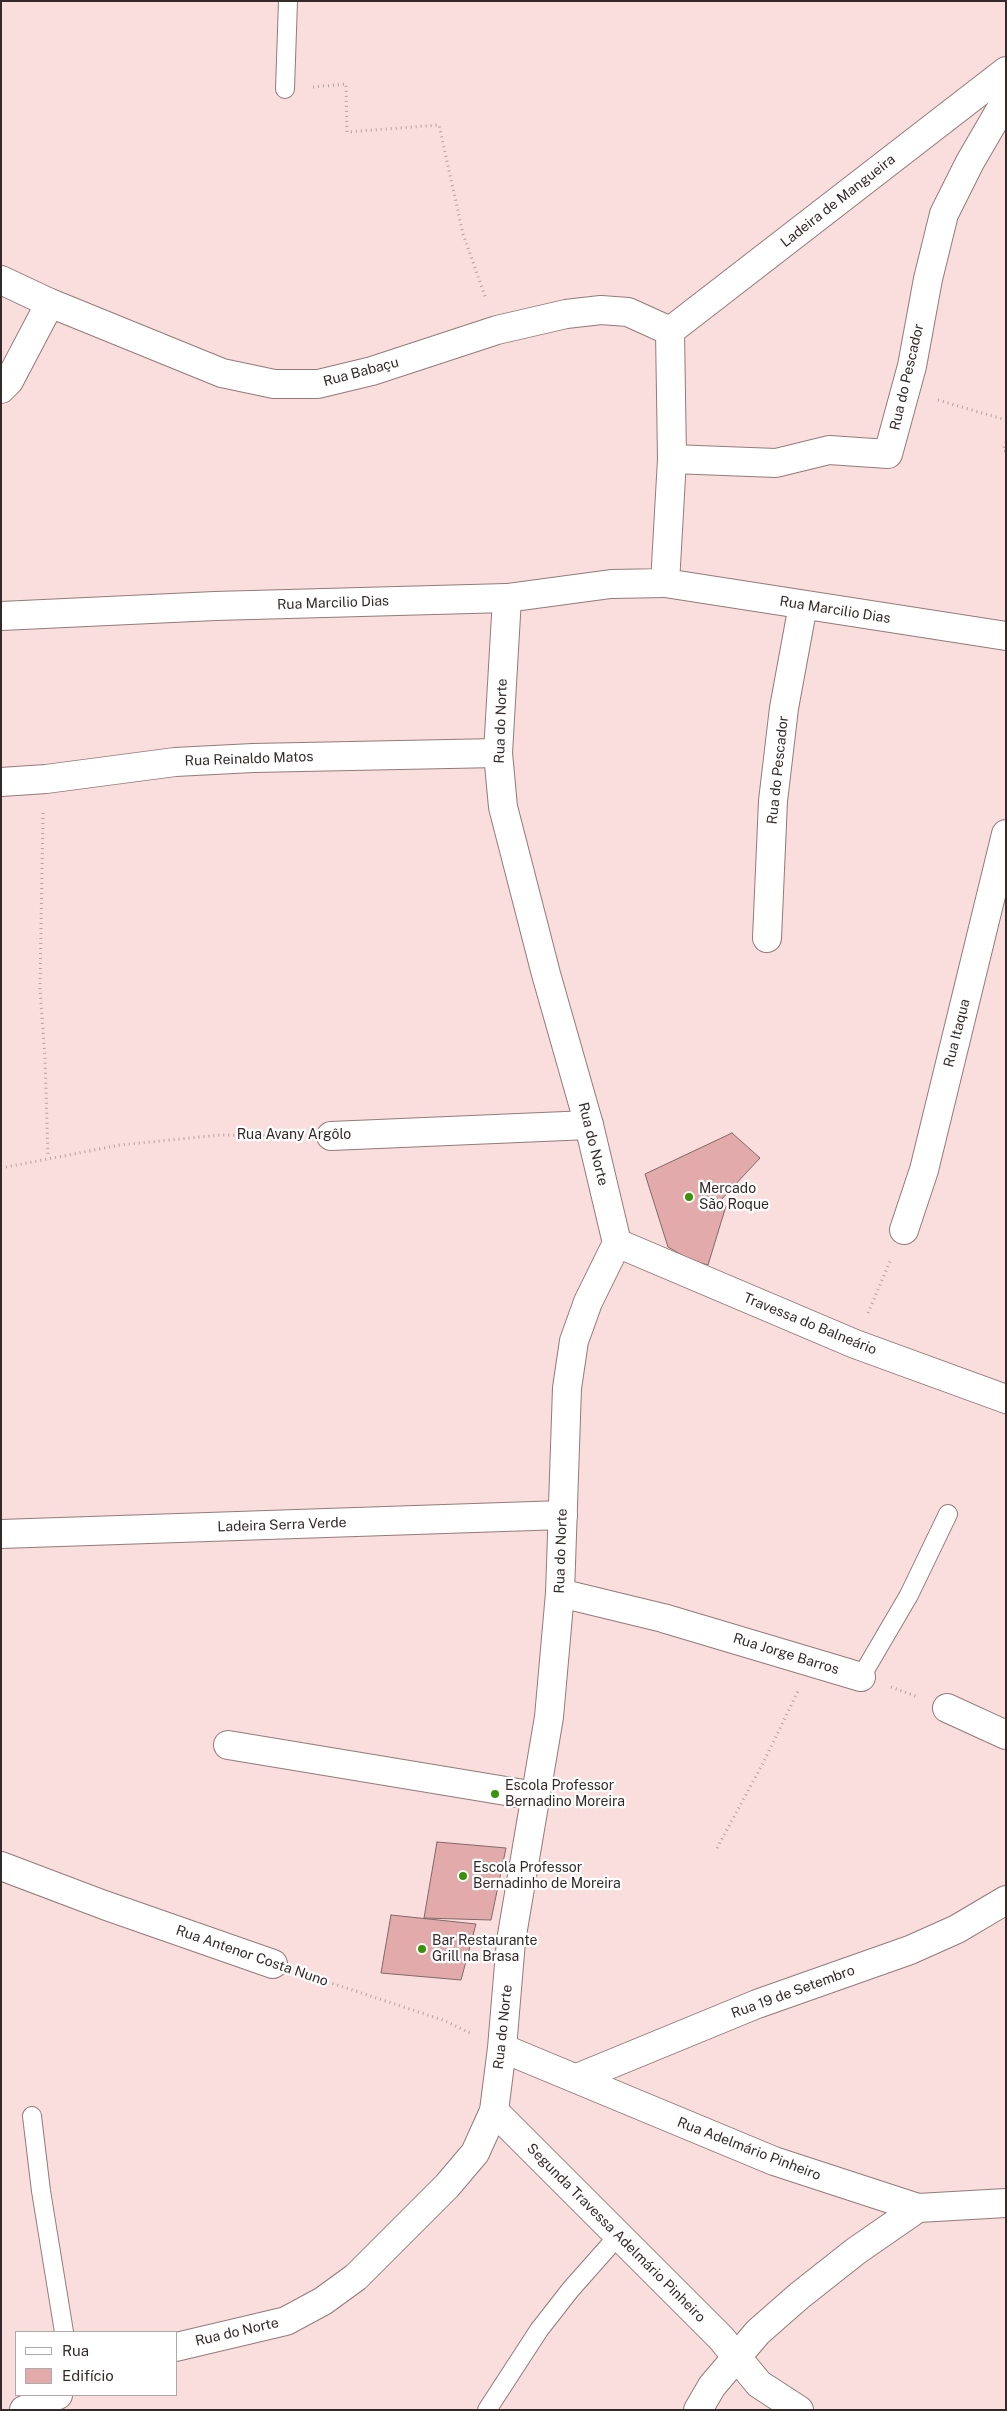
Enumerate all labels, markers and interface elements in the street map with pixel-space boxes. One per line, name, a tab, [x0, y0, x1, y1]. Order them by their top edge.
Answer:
street label: Ladeira de Mangueira	[777, 151, 899, 251]
street label: Rua do Pescador	[887, 322, 927, 432]
street label: Rua Babaçu	[321, 354, 401, 390]
street label: Rua Marcilio Dias	[277, 593, 389, 613]
street label: Rua Marcilio Dias	[778, 593, 892, 627]
street label: Rua do Norte	[491, 678, 511, 764]
street label: Rua do Pescador	[764, 715, 792, 825]
street label: Rua Reinaldo Matos	[184, 748, 314, 770]
street label: Rua Itaqua	[940, 997, 974, 1069]
street label: Rua do Norte	[575, 1101, 611, 1187]
street label: Rua Avany Argôlo	[237, 1127, 351, 1143]
place label: Mercado São Roque	[699, 1181, 769, 1214]
marker: Mercado São Roque	[683, 1191, 695, 1203]
street label: Travessa do Balneário	[741, 1290, 879, 1358]
street label: Rua do Norte	[551, 1508, 571, 1594]
street label: Ladeira Serra Verde	[217, 1514, 347, 1536]
street label: Rua Jorge Barros	[731, 1630, 841, 1678]
place label: Escola Professor Bernadino Moreira	[505, 1778, 625, 1810]
marker: Escola Professor Bernadino Moreira	[489, 1788, 501, 1800]
place label: Escola Professor Bernadinho de Moreira	[473, 1860, 621, 1892]
marker: Escola Professor Bernadinho de Moreira	[457, 1870, 469, 1882]
street label: Rua Antenor Costa Nuno	[174, 1922, 330, 1990]
place label: Bar Restaurante Grill na Brasa	[432, 1933, 537, 1965]
marker: Bar Restaurante Grill na Brasa	[416, 1943, 428, 1955]
street label: Rua 19 de Setembro	[729, 1962, 857, 2022]
street label: Rua do Norte	[490, 1984, 516, 2070]
street label: Rua Adelmário Pinheiro	[675, 2114, 823, 2184]
street label: Segunda Travessa Adelmário Pinheiro	[523, 2140, 709, 2326]
street label: Rua do Norte	[194, 2314, 280, 2350]
legend	[15, 2331, 178, 2396]
text: Rua	[62, 2342, 89, 2359]
text: Edifício	[62, 2367, 114, 2384]

